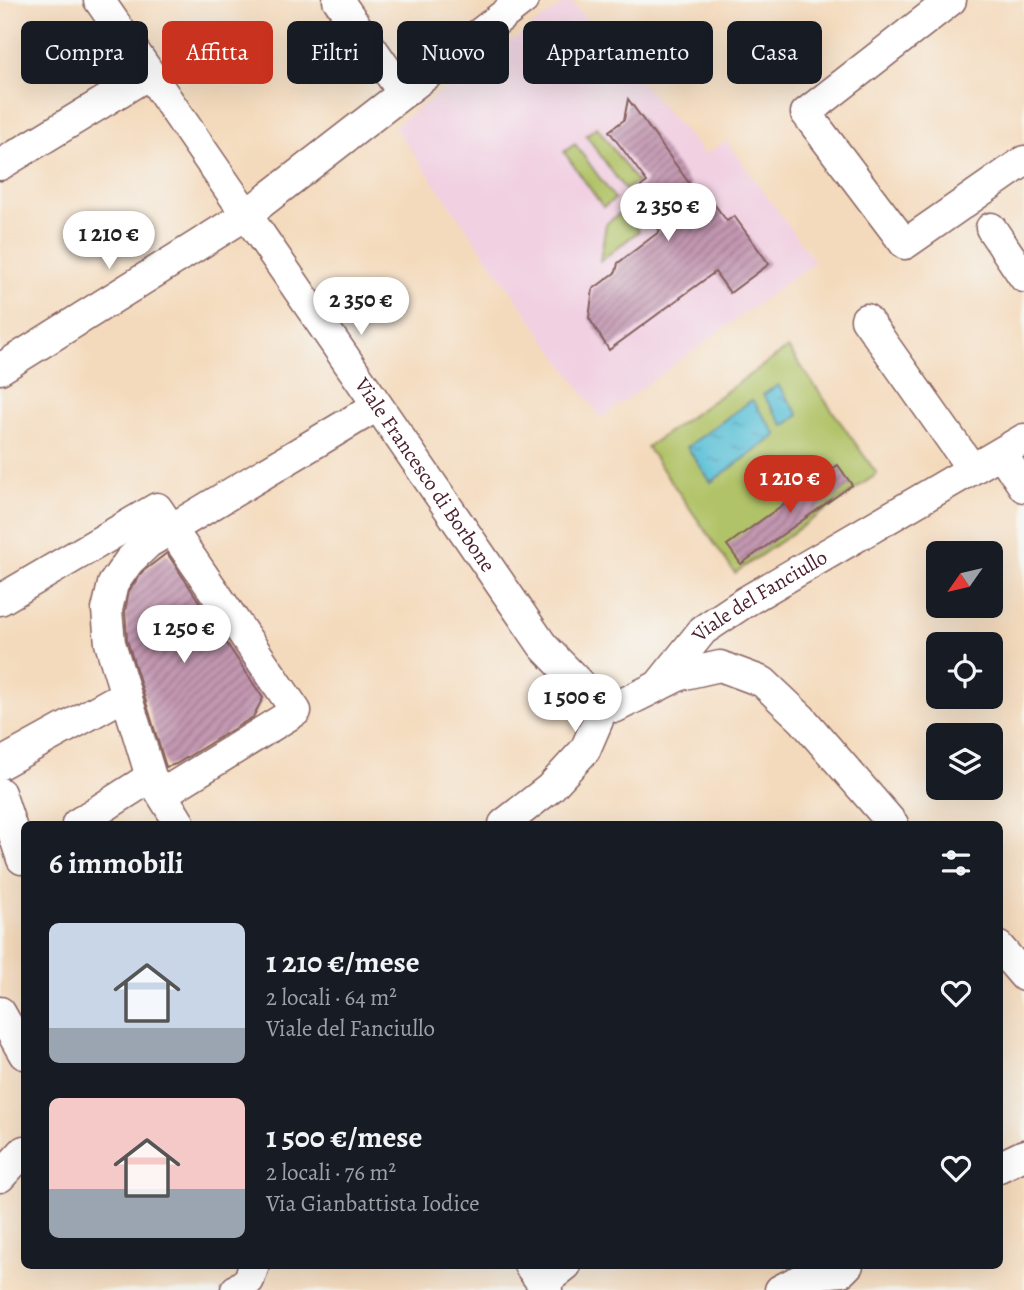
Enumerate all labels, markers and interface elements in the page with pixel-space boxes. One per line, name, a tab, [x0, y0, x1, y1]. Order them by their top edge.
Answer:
chip: Compra	[21, 21, 148, 84]
chip: Affitta	[162, 21, 273, 84]
chip: Filtri	[287, 21, 383, 84]
chip: Nuovo	[397, 21, 509, 84]
chip: Appartamento	[523, 21, 713, 84]
chip: Casa	[727, 21, 822, 84]
pin: 2 350 €	[603, 184, 733, 243]
text: 2 350 €	[636, 190, 700, 221]
pin: 1 210 €	[44, 212, 174, 271]
text: 1 210 €	[79, 218, 139, 249]
pin: 2 350 €	[296, 278, 426, 337]
text: 2 350 €	[329, 284, 393, 315]
street label: Viale Francesco di Borbone	[348, 371, 502, 577]
pin: 1 210 €	[725, 456, 855, 515]
text: 1 210 €	[760, 462, 820, 493]
north arrow	[926, 541, 1003, 618]
map controls	[926, 541, 1003, 800]
street label: Viale del Fanciullo	[684, 543, 832, 648]
pin: 1 250 €	[119, 606, 249, 665]
text: 1 250 €	[153, 612, 215, 643]
button: locate	[926, 632, 1003, 709]
pin: 1 500 €	[510, 674, 640, 734]
text: 1 500 €	[544, 681, 606, 712]
button: layers	[926, 723, 1003, 800]
text: 6 immobili	[49, 843, 184, 883]
icon: filters	[937, 844, 975, 882]
text: 1 210 €/mese	[266, 942, 420, 982]
icon: home	[105, 951, 189, 1035]
icon: heart	[937, 974, 975, 1012]
text: 2 locali · 64 m²	[266, 982, 397, 1013]
text: Viale del Fanciullo	[266, 1013, 435, 1044]
text: 1 500 €/mese	[266, 1117, 422, 1157]
icon: home	[105, 1126, 189, 1210]
icon: heart	[937, 1149, 975, 1187]
text: 2 locali · 76 m²	[266, 1157, 396, 1188]
text: Via Gianbattista Iodice	[266, 1188, 480, 1219]

